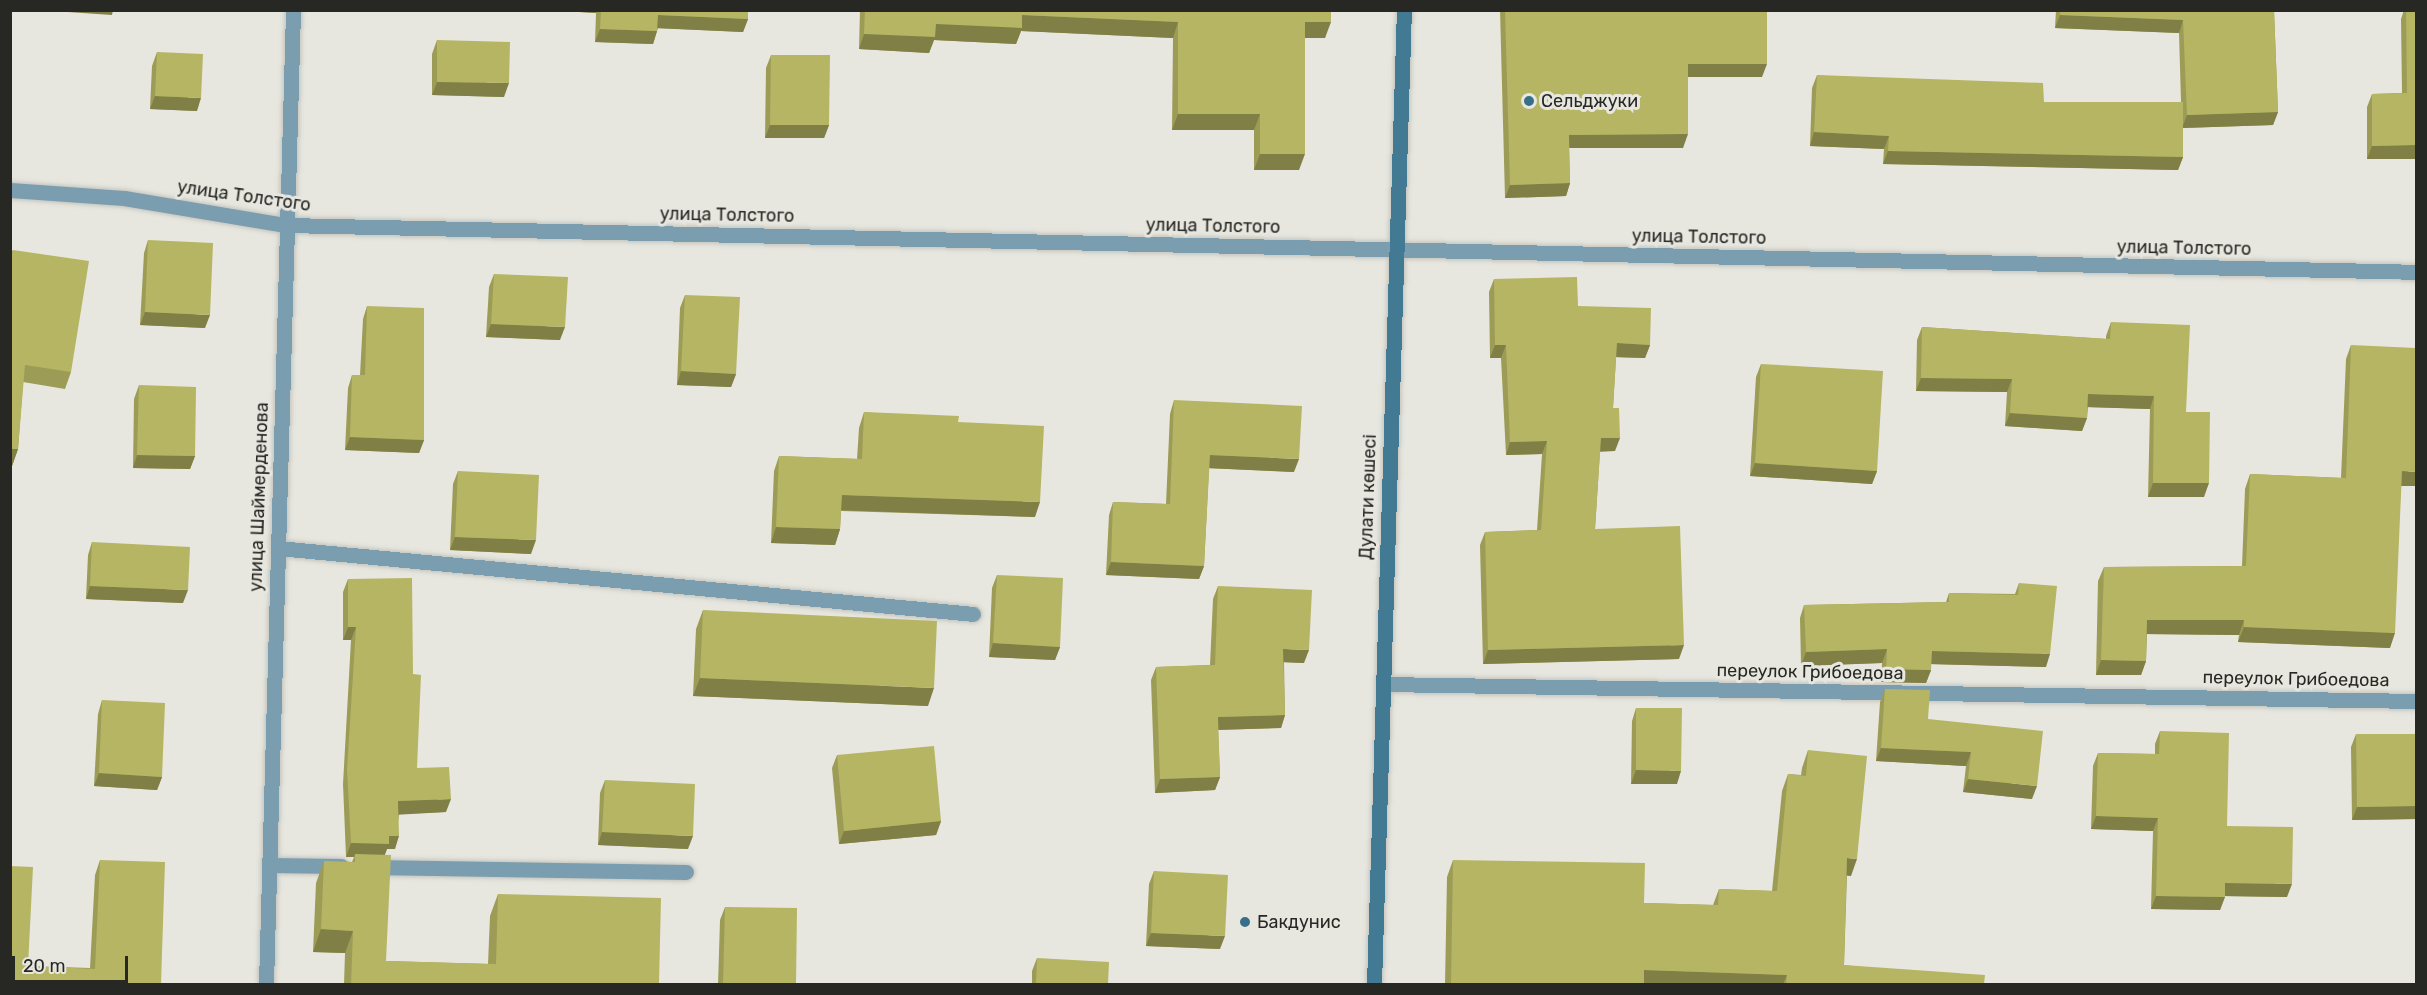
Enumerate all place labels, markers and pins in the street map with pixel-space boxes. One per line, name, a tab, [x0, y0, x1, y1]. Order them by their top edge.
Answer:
place label: Сельджуки	[1541, 90, 1638, 112]
marker: Сельджуки	[1522, 94, 1536, 108]
place label: Бакдунис	[1257, 911, 1341, 933]
marker: Бакдунис	[1238, 915, 1252, 929]

